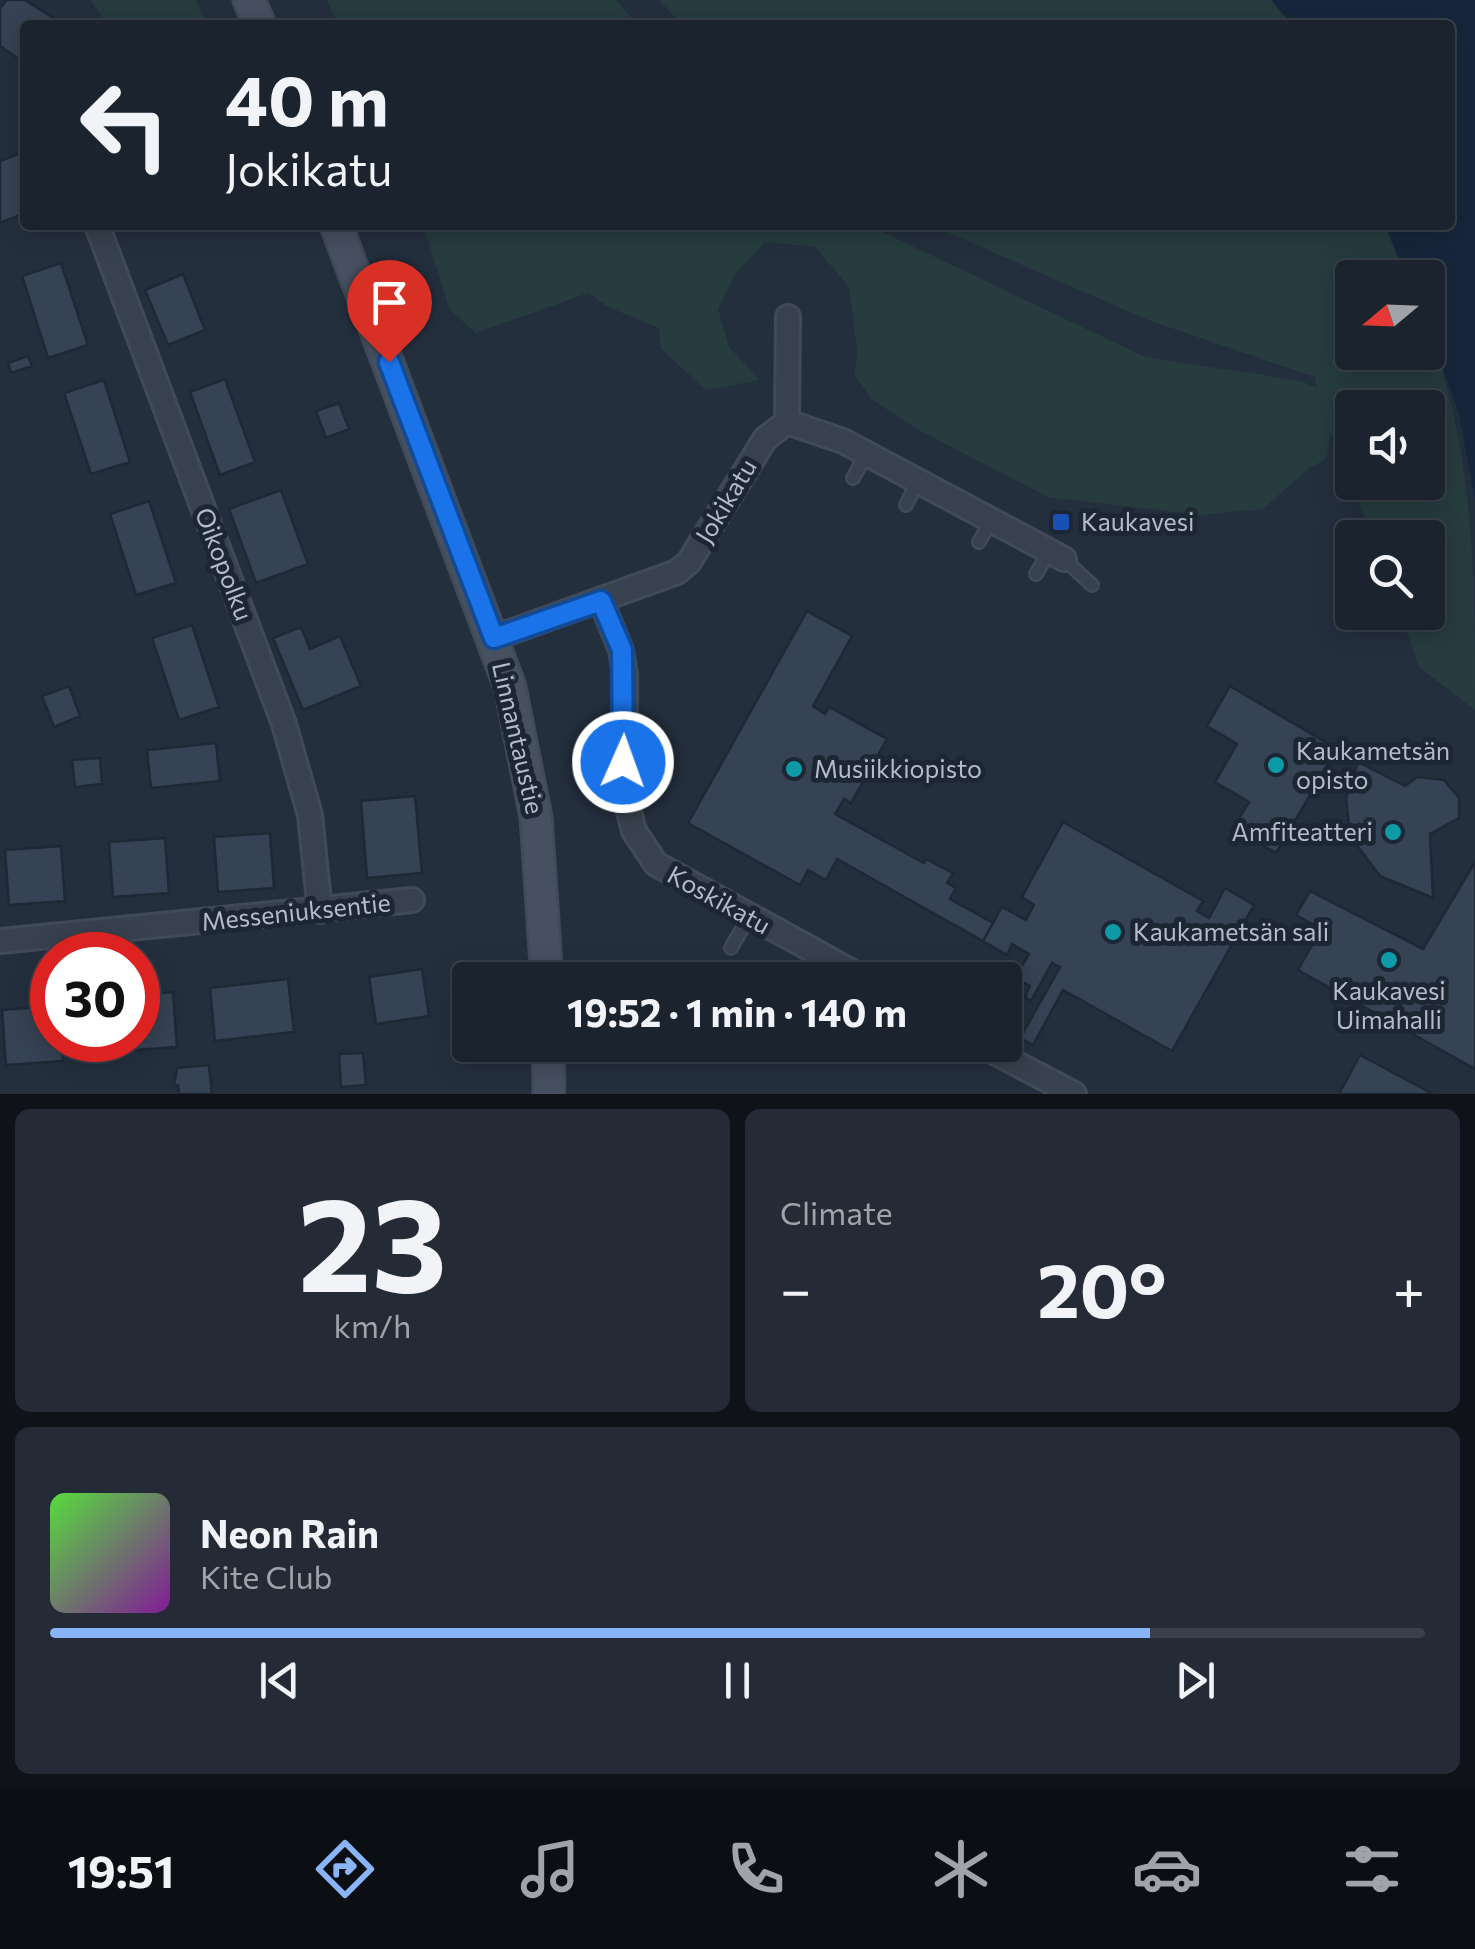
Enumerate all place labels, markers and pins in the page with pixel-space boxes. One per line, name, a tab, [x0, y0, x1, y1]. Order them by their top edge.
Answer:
pin	[347, 260, 432, 363]
place label: Kaukavesi	[1081, 506, 1195, 536]
marker: Kaukavesi	[1050, 511, 1072, 533]
place label: Kaukametsän opisto	[1296, 735, 1450, 794]
place label: Musiikkiopisto	[814, 753, 982, 783]
marker: Kaukametsän opisto	[1265, 754, 1287, 776]
marker: Musiikkiopisto	[783, 758, 805, 780]
place label: Amfiteatteri	[1231, 816, 1373, 846]
marker: Amfiteatteri	[1382, 821, 1404, 843]
place label: Kaukametsän sali	[1133, 916, 1329, 946]
marker: Kaukametsän sali	[1102, 921, 1124, 943]
marker: Kaukavesi Uimahalli	[1378, 949, 1400, 971]
place label: Kaukavesi Uimahalli	[1332, 975, 1446, 1034]

